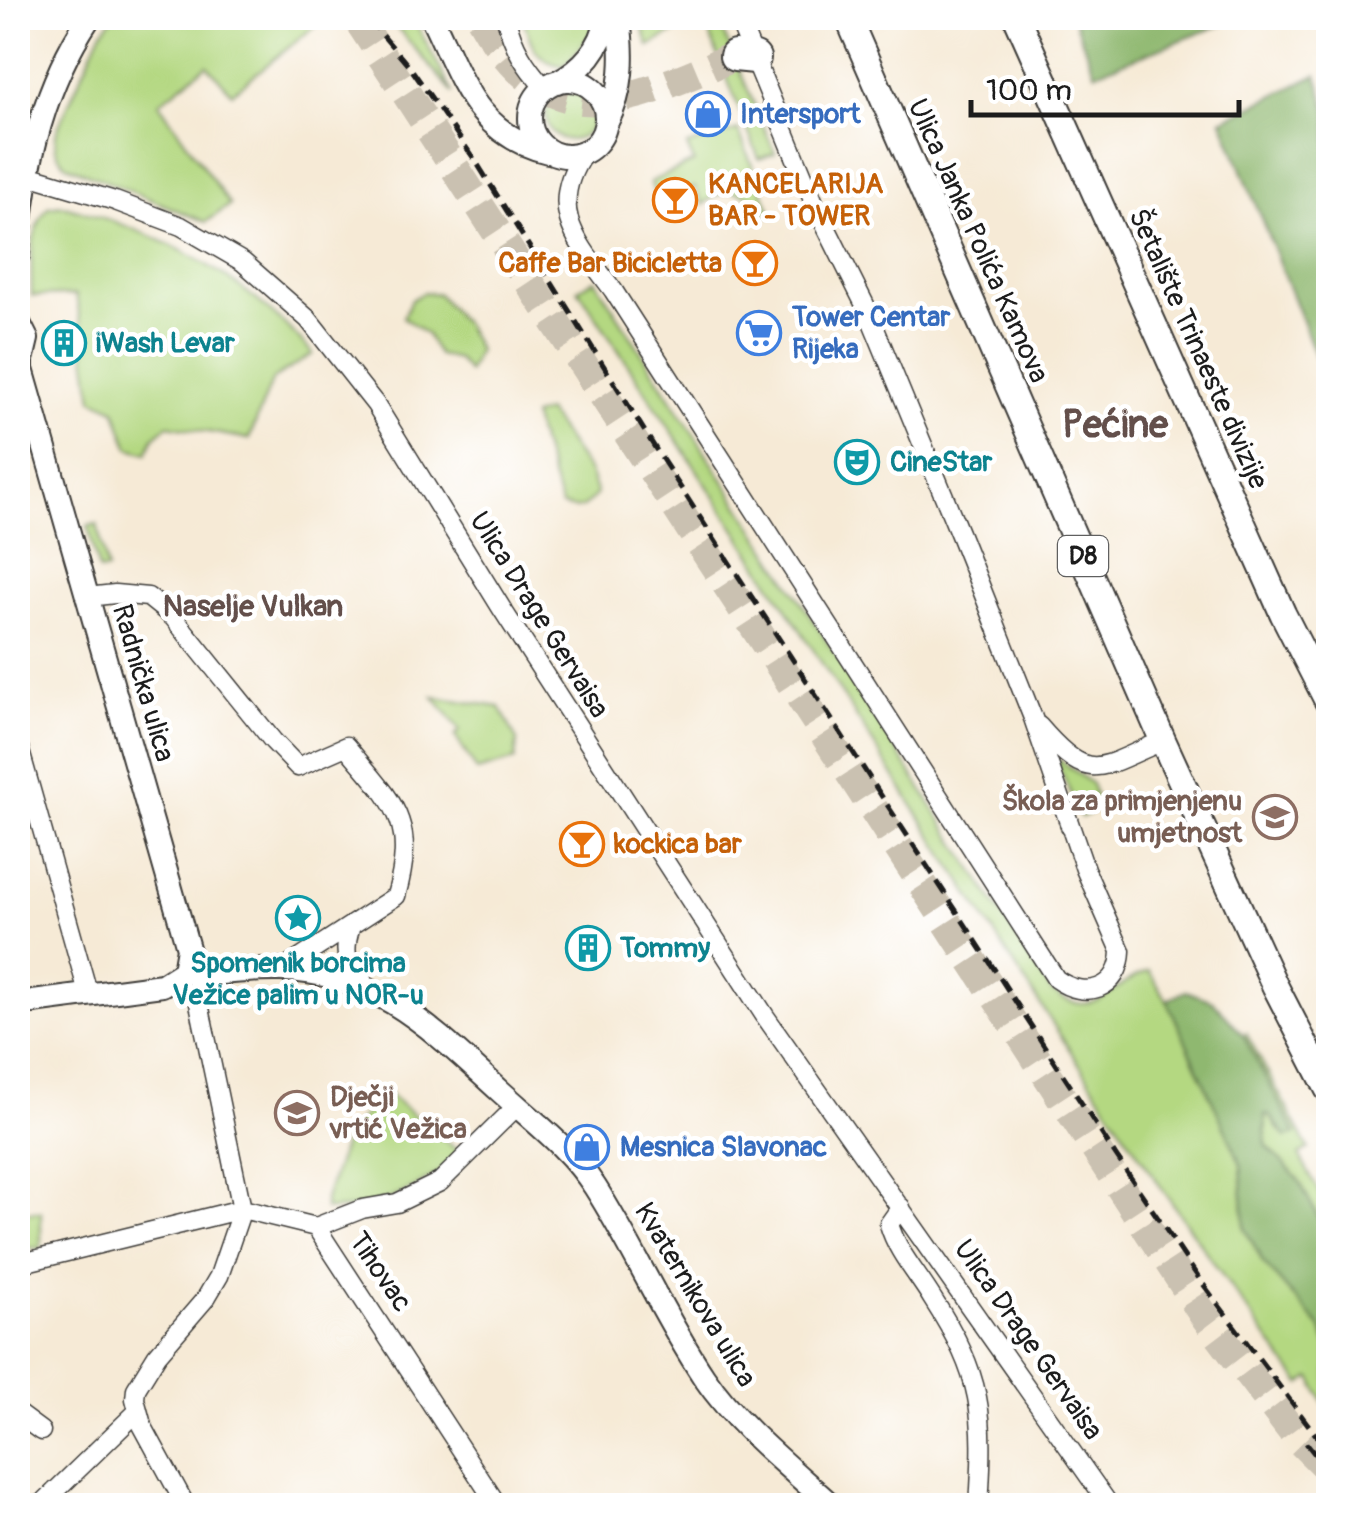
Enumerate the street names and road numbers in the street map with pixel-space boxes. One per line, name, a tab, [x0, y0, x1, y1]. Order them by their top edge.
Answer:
street label: Ulica Janka Polića Kamova	[900, 94, 1056, 388]
street label: Šetalište Trinaeste divizije	[1120, 203, 1276, 495]
street label: Ulica Drage Gervaisa	[461, 505, 617, 725]
road number: D8	[1058, 536, 1108, 576]
street label: Radnička ulica	[104, 600, 182, 766]
street label: Kvaternikova ulica	[626, 1196, 764, 1394]
street label: Tihovac	[341, 1226, 419, 1318]
street label: Ulica Drage Gervaisa	[946, 1233, 1110, 1447]

